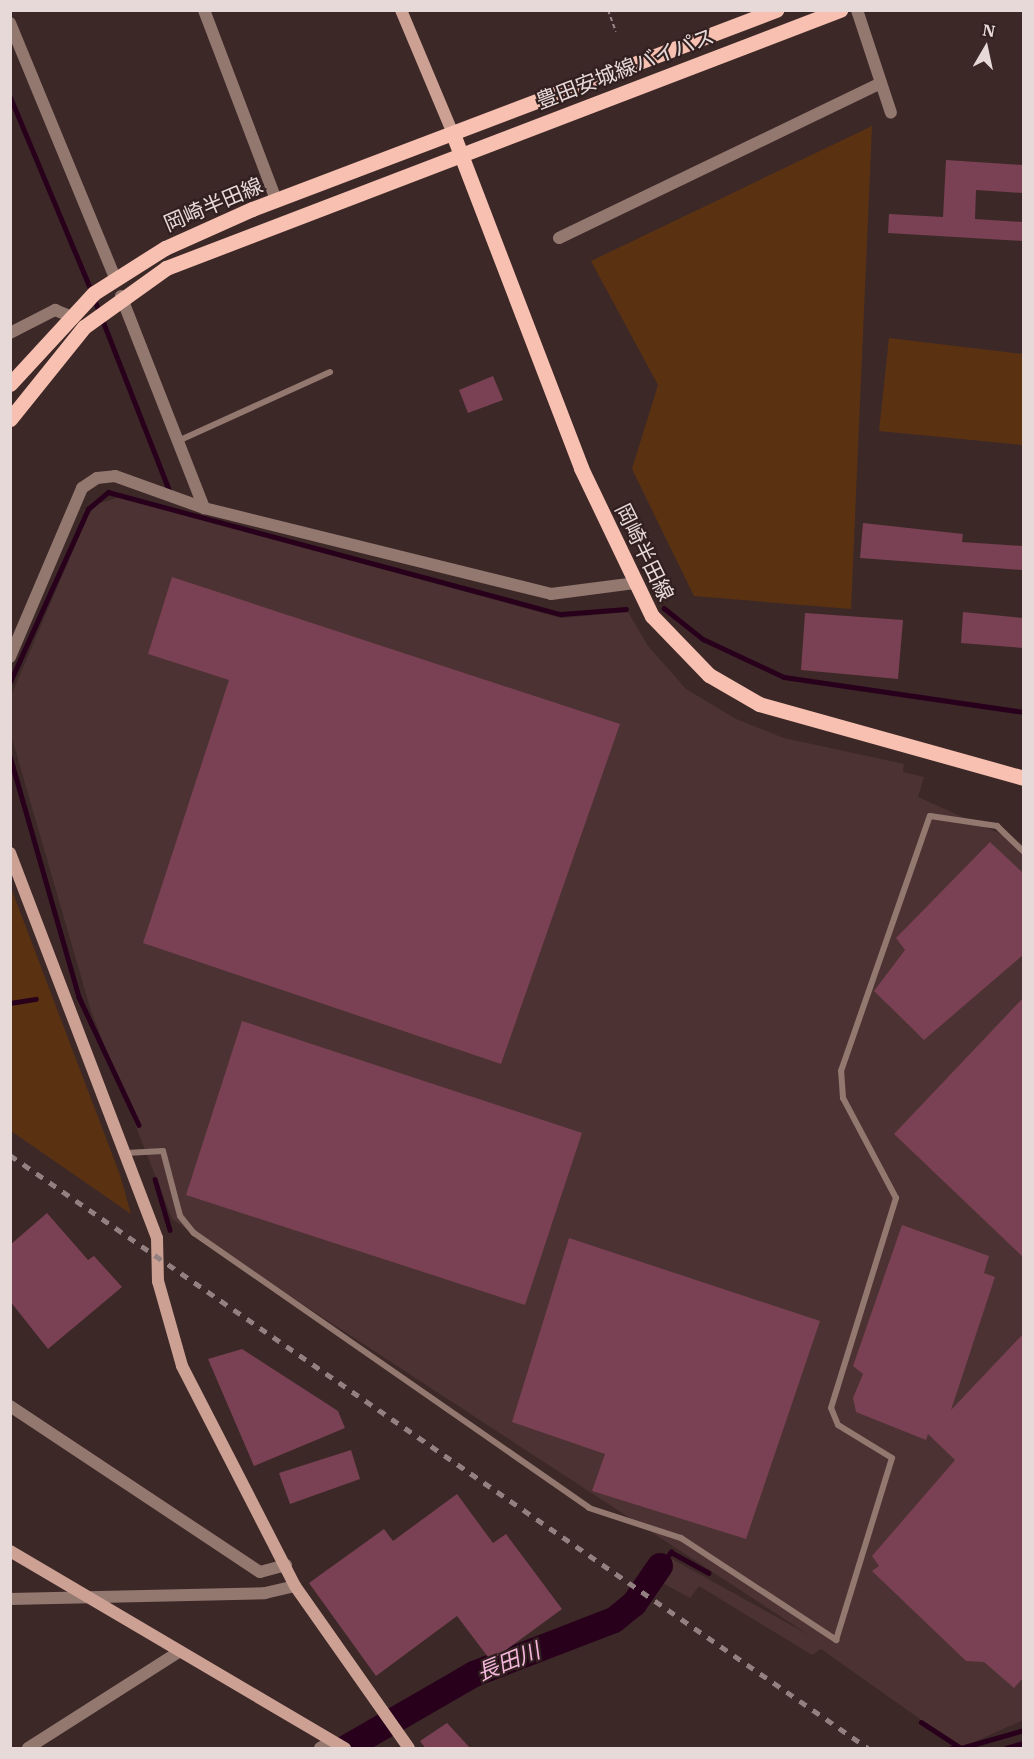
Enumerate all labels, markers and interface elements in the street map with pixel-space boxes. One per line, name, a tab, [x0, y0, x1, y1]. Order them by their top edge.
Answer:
north arrow	[956, 18, 1016, 78]
text: N	[981, 19, 997, 41]
street label: 豊田安城線バイパス	[532, 22, 718, 114]
street label: 岡崎半田線	[160, 172, 266, 236]
street label: 岡崎半田線	[611, 499, 679, 605]
water label: 長田川	[472, 1636, 544, 1686]

